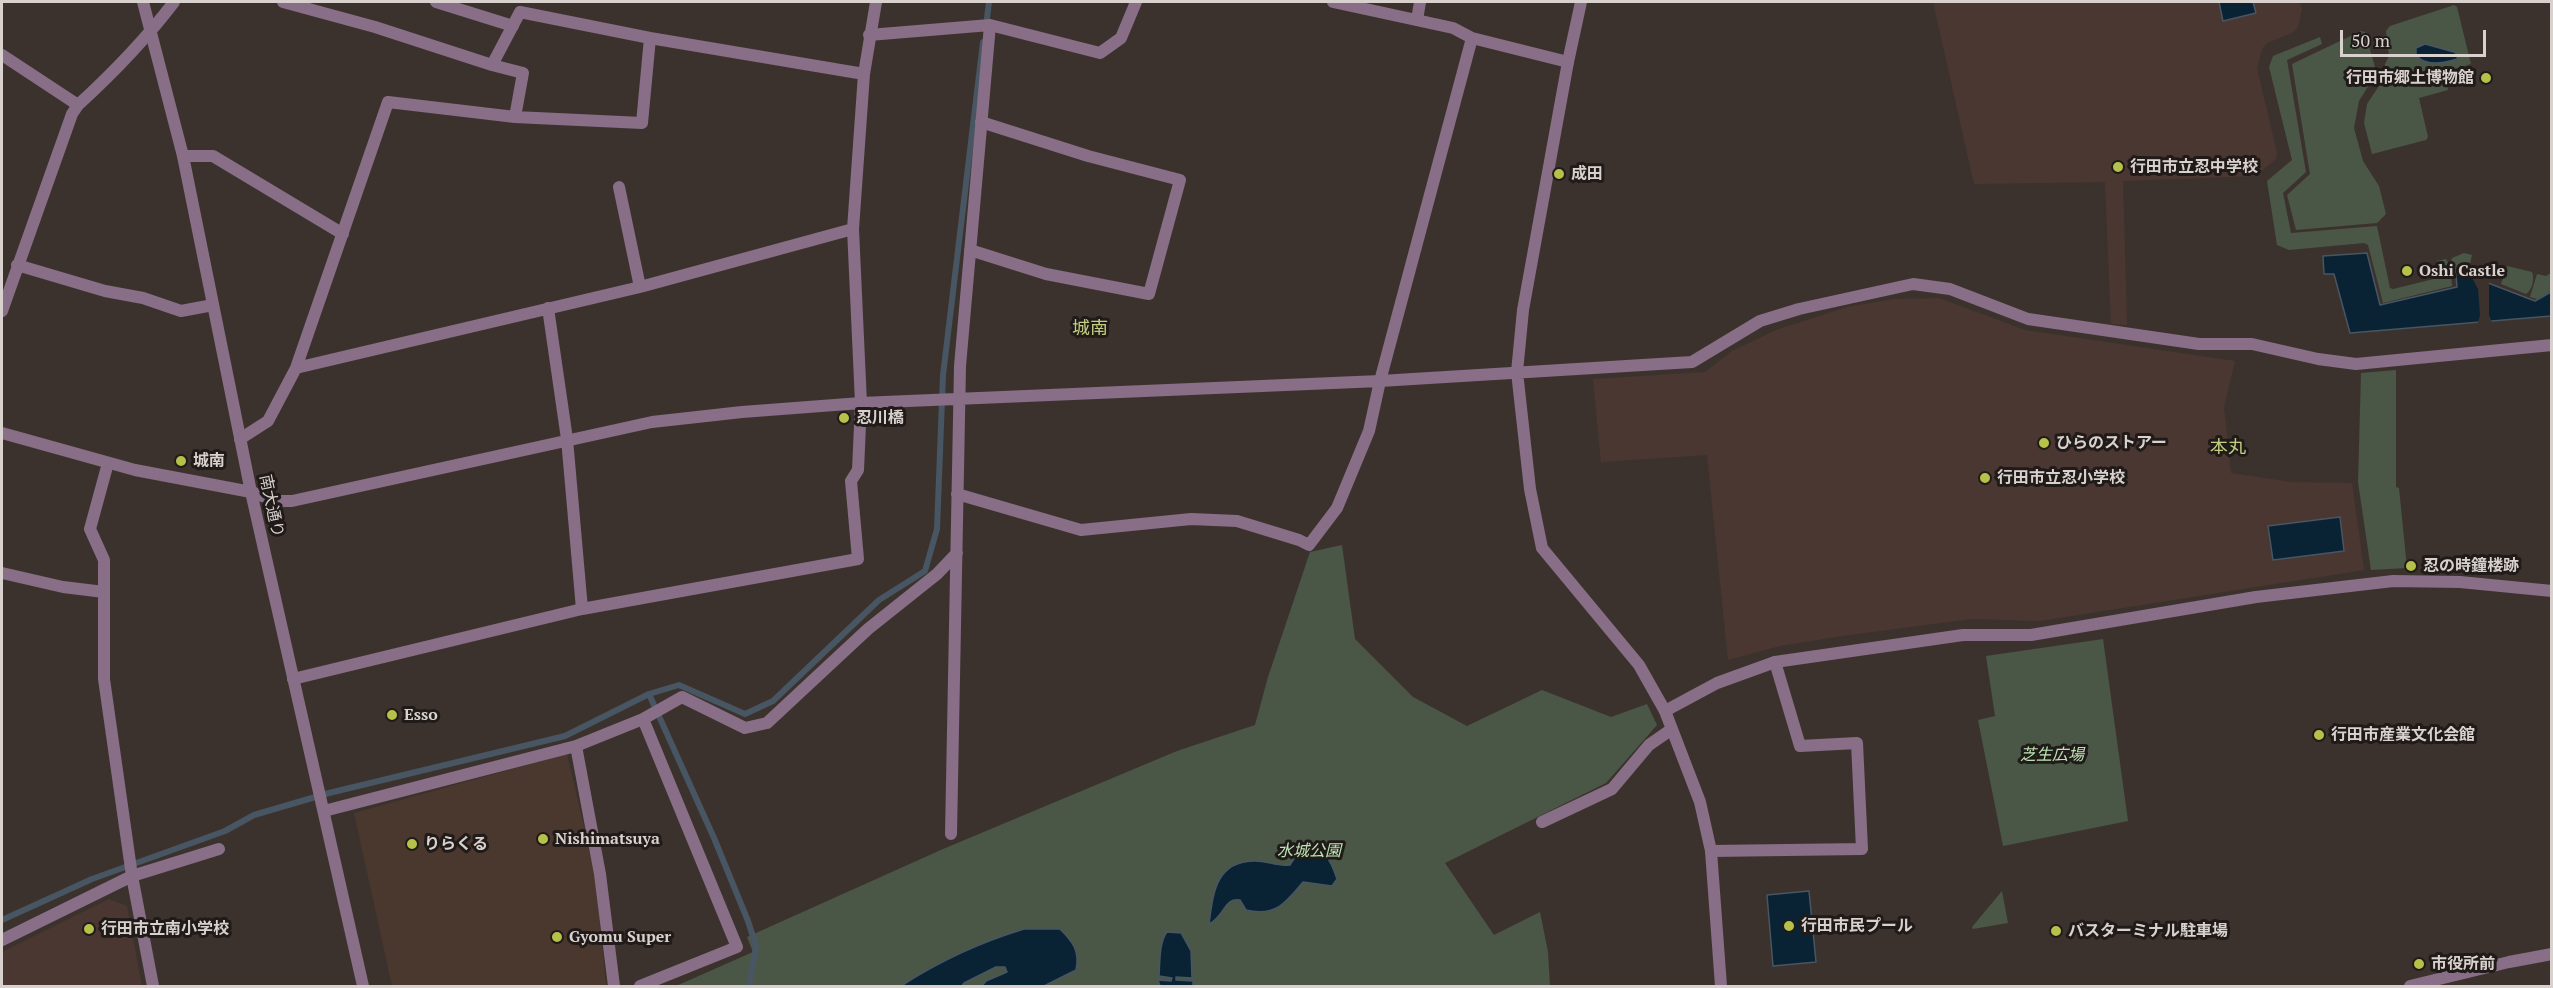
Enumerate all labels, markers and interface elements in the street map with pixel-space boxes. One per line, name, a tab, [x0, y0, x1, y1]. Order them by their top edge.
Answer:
scale bar	[2343, 18, 2488, 56]
text: 50 m	[2351, 28, 2390, 52]
place label: 行田市郷土博物館	[2346, 68, 2474, 88]
marker: 行田市郷土博物館	[2479, 71, 2493, 85]
place label: 行田市立忍中学校	[2130, 157, 2258, 177]
marker: 行田市立忍中学校	[2111, 160, 2125, 174]
place label: 成田	[1571, 164, 1603, 184]
marker: 成田	[1552, 167, 1566, 181]
place label: Oshi Castle	[2419, 261, 2505, 281]
marker: Oshi Castle	[2400, 264, 2414, 278]
district label: 城南	[1072, 318, 1108, 340]
place label: 忍川橋	[856, 408, 904, 428]
marker: 忍川橋	[837, 411, 851, 425]
place label: ひらのストアー	[2056, 433, 2167, 453]
marker: ひらのストアー	[2037, 436, 2051, 450]
district label: 本丸	[2210, 437, 2246, 459]
place label: 城南	[193, 451, 225, 471]
marker: 城南	[174, 454, 188, 468]
place label: 行田市立忍小学校	[1997, 468, 2125, 488]
marker: 行田市立忍小学校	[1978, 471, 1992, 485]
street label: 南大通り	[255, 473, 287, 539]
place label: 忍の時鐘楼跡	[2423, 556, 2519, 576]
marker: 忍の時鐘楼跡	[2404, 559, 2418, 573]
place label: Esso	[404, 705, 438, 725]
marker: Esso	[385, 708, 399, 722]
place label: 行田市産業文化会館	[2331, 725, 2475, 745]
marker: 行田市産業文化会館	[2312, 728, 2326, 742]
park label: 芝生広場	[2020, 745, 2084, 765]
place label: Nishimatsuya	[555, 829, 660, 849]
marker: Nishimatsuya	[536, 832, 550, 846]
place label: りらくる	[424, 834, 488, 854]
marker: りらくる	[405, 837, 419, 851]
park label: 水城公園	[1277, 841, 1341, 861]
place label: 行田市民プール	[1801, 916, 1913, 936]
place label: 行田市立南小学校	[101, 919, 229, 939]
marker: 行田市民プール	[1782, 919, 1796, 933]
place label: バスターミナル駐車場	[2068, 921, 2228, 941]
marker: 行田市立南小学校	[82, 922, 96, 936]
marker: バスターミナル駐車場	[2049, 924, 2063, 938]
place label: Gyomu Super	[569, 927, 671, 947]
marker: Gyomu Super	[550, 930, 564, 944]
place label: 市役所前	[2431, 954, 2495, 974]
marker: 市役所前	[2412, 957, 2426, 971]

